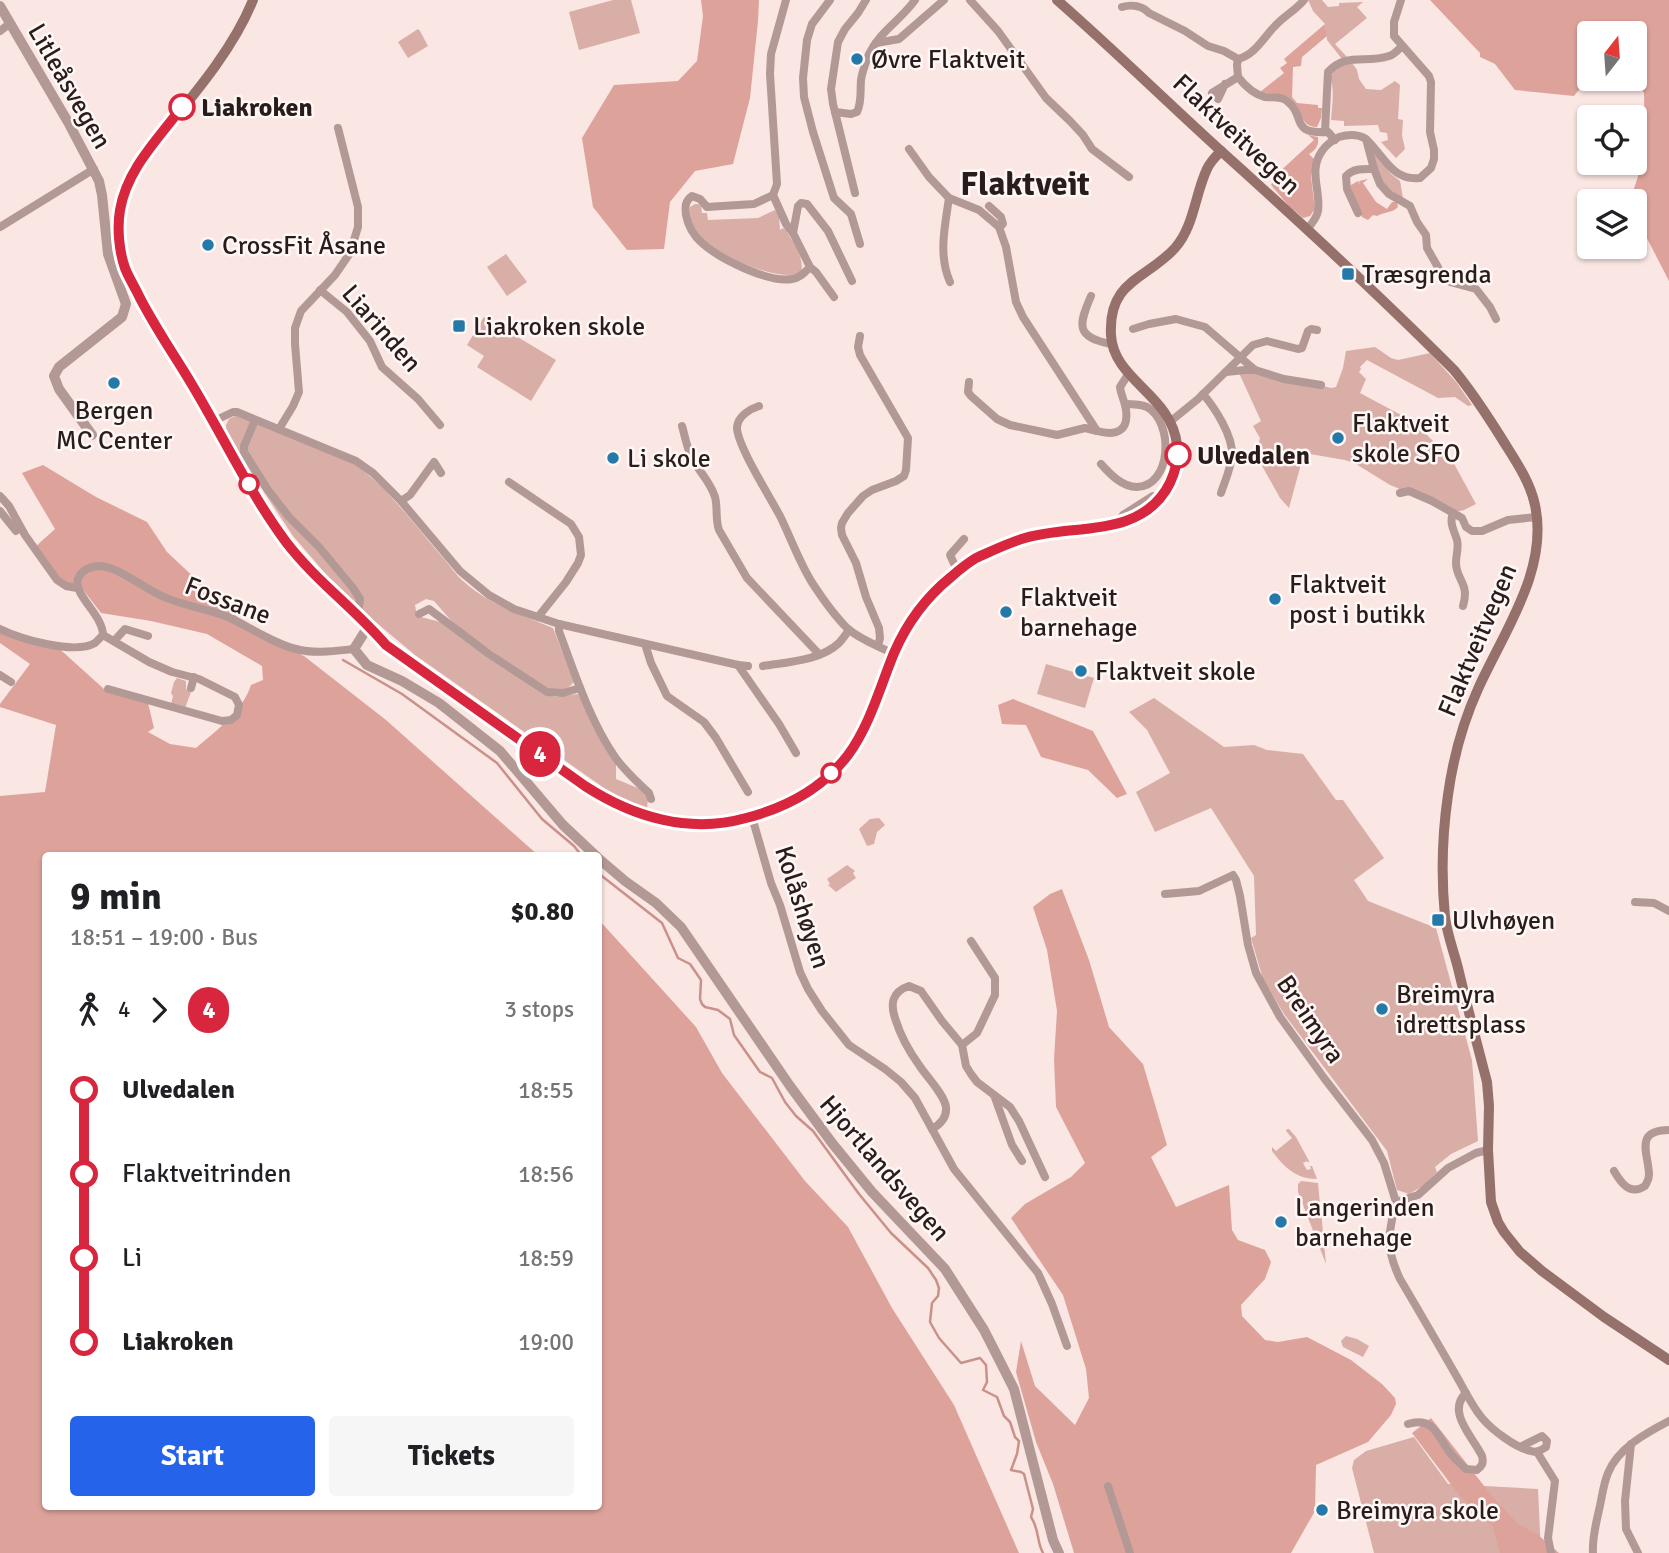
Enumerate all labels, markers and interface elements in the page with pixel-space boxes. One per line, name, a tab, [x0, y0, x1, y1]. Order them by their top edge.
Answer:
street label: Litleåsvegen	[20, 18, 118, 155]
north arrow	[1577, 21, 1647, 91]
map controls	[1577, 21, 1647, 259]
place label: Øvre Flaktveit	[871, 44, 1025, 76]
marker: Øvre Flaktveit	[849, 51, 865, 67]
street label: Flaktveitvegen	[1166, 67, 1307, 202]
place label: Liakroken	[201, 92, 313, 124]
marker: Liakroken	[169, 94, 195, 120]
button: locate	[1577, 105, 1647, 175]
district label: Flaktveit	[960, 164, 1090, 205]
button: layers	[1577, 189, 1647, 259]
place label: CrossFit Åsane	[222, 230, 386, 262]
marker: CrossFit Åsane	[200, 237, 216, 253]
place label: Træsgrenda	[1362, 259, 1492, 291]
marker: Træsgrenda	[1340, 266, 1356, 282]
street label: Liarinden	[335, 278, 428, 379]
place label: Liakroken skole	[473, 311, 645, 343]
marker: Liakroken skole	[451, 318, 467, 334]
marker: Bergen MC Center	[106, 375, 122, 391]
place label: Bergen MC Center	[56, 395, 173, 457]
place label: Flaktveit skole SFO	[1352, 408, 1461, 470]
marker: Flaktveit skole SFO	[1330, 430, 1346, 446]
place label: Ulvedalen	[1197, 440, 1310, 472]
marker: Ulvedalen	[1165, 442, 1191, 468]
place label: Li skole	[627, 443, 711, 475]
marker: Li skole	[605, 450, 621, 466]
unlabelled marker	[239, 474, 259, 494]
street label: Flaktveitvegen	[1431, 559, 1524, 722]
place label: Flaktveit post i butikk	[1289, 569, 1426, 631]
street label: Fossane	[180, 570, 275, 632]
place label: Flaktveit barnehage	[1020, 582, 1138, 644]
marker: Flaktveit post i butikk	[1267, 591, 1283, 607]
marker: Flaktveit barnehage	[998, 604, 1014, 620]
place label: Flaktveit skole	[1095, 656, 1256, 688]
marker: Flaktveit skole	[1073, 663, 1089, 679]
line badge: 4	[517, 731, 563, 777]
text: 4	[534, 739, 546, 769]
unlabelled marker	[821, 763, 841, 783]
street label: Kolåshøyen	[767, 842, 837, 973]
text: 9 min	[70, 873, 162, 920]
text: $0.80	[510, 896, 574, 928]
place label: Ulvhøyen	[1452, 905, 1555, 937]
marker: Ulvhøyen	[1430, 912, 1446, 928]
text: 18:51 – 19:00 · Bus	[70, 923, 258, 952]
street label: Breimyra	[1269, 969, 1351, 1070]
place label: Breimyra idrettsplass	[1396, 979, 1526, 1041]
icon: walk	[70, 991, 108, 1029]
icon: forward	[140, 991, 178, 1029]
text: 4	[118, 995, 130, 1024]
text: 4	[202, 995, 215, 1025]
text: 3 stops	[504, 995, 574, 1024]
marker: Breimyra idrettsplass	[1374, 1001, 1390, 1017]
text: Ulvedalen	[122, 1074, 235, 1106]
text: 18:55	[518, 1076, 574, 1105]
street label: Hjortlandsvegen	[812, 1089, 956, 1248]
text: Flaktveitrinden	[122, 1158, 292, 1190]
text: 18:56	[518, 1160, 574, 1189]
place label: Langerinden barnehage	[1295, 1192, 1435, 1254]
marker: Langerinden barnehage	[1273, 1214, 1289, 1230]
text: Li	[122, 1242, 142, 1274]
text: 18:59	[518, 1244, 574, 1273]
text: Liakroken	[122, 1326, 234, 1358]
text: 19:00	[518, 1328, 574, 1357]
button: Start	[70, 1416, 315, 1496]
button: Tickets	[329, 1416, 574, 1496]
place label: Breimyra skole	[1336, 1495, 1499, 1527]
marker: Breimyra skole	[1314, 1502, 1330, 1518]

